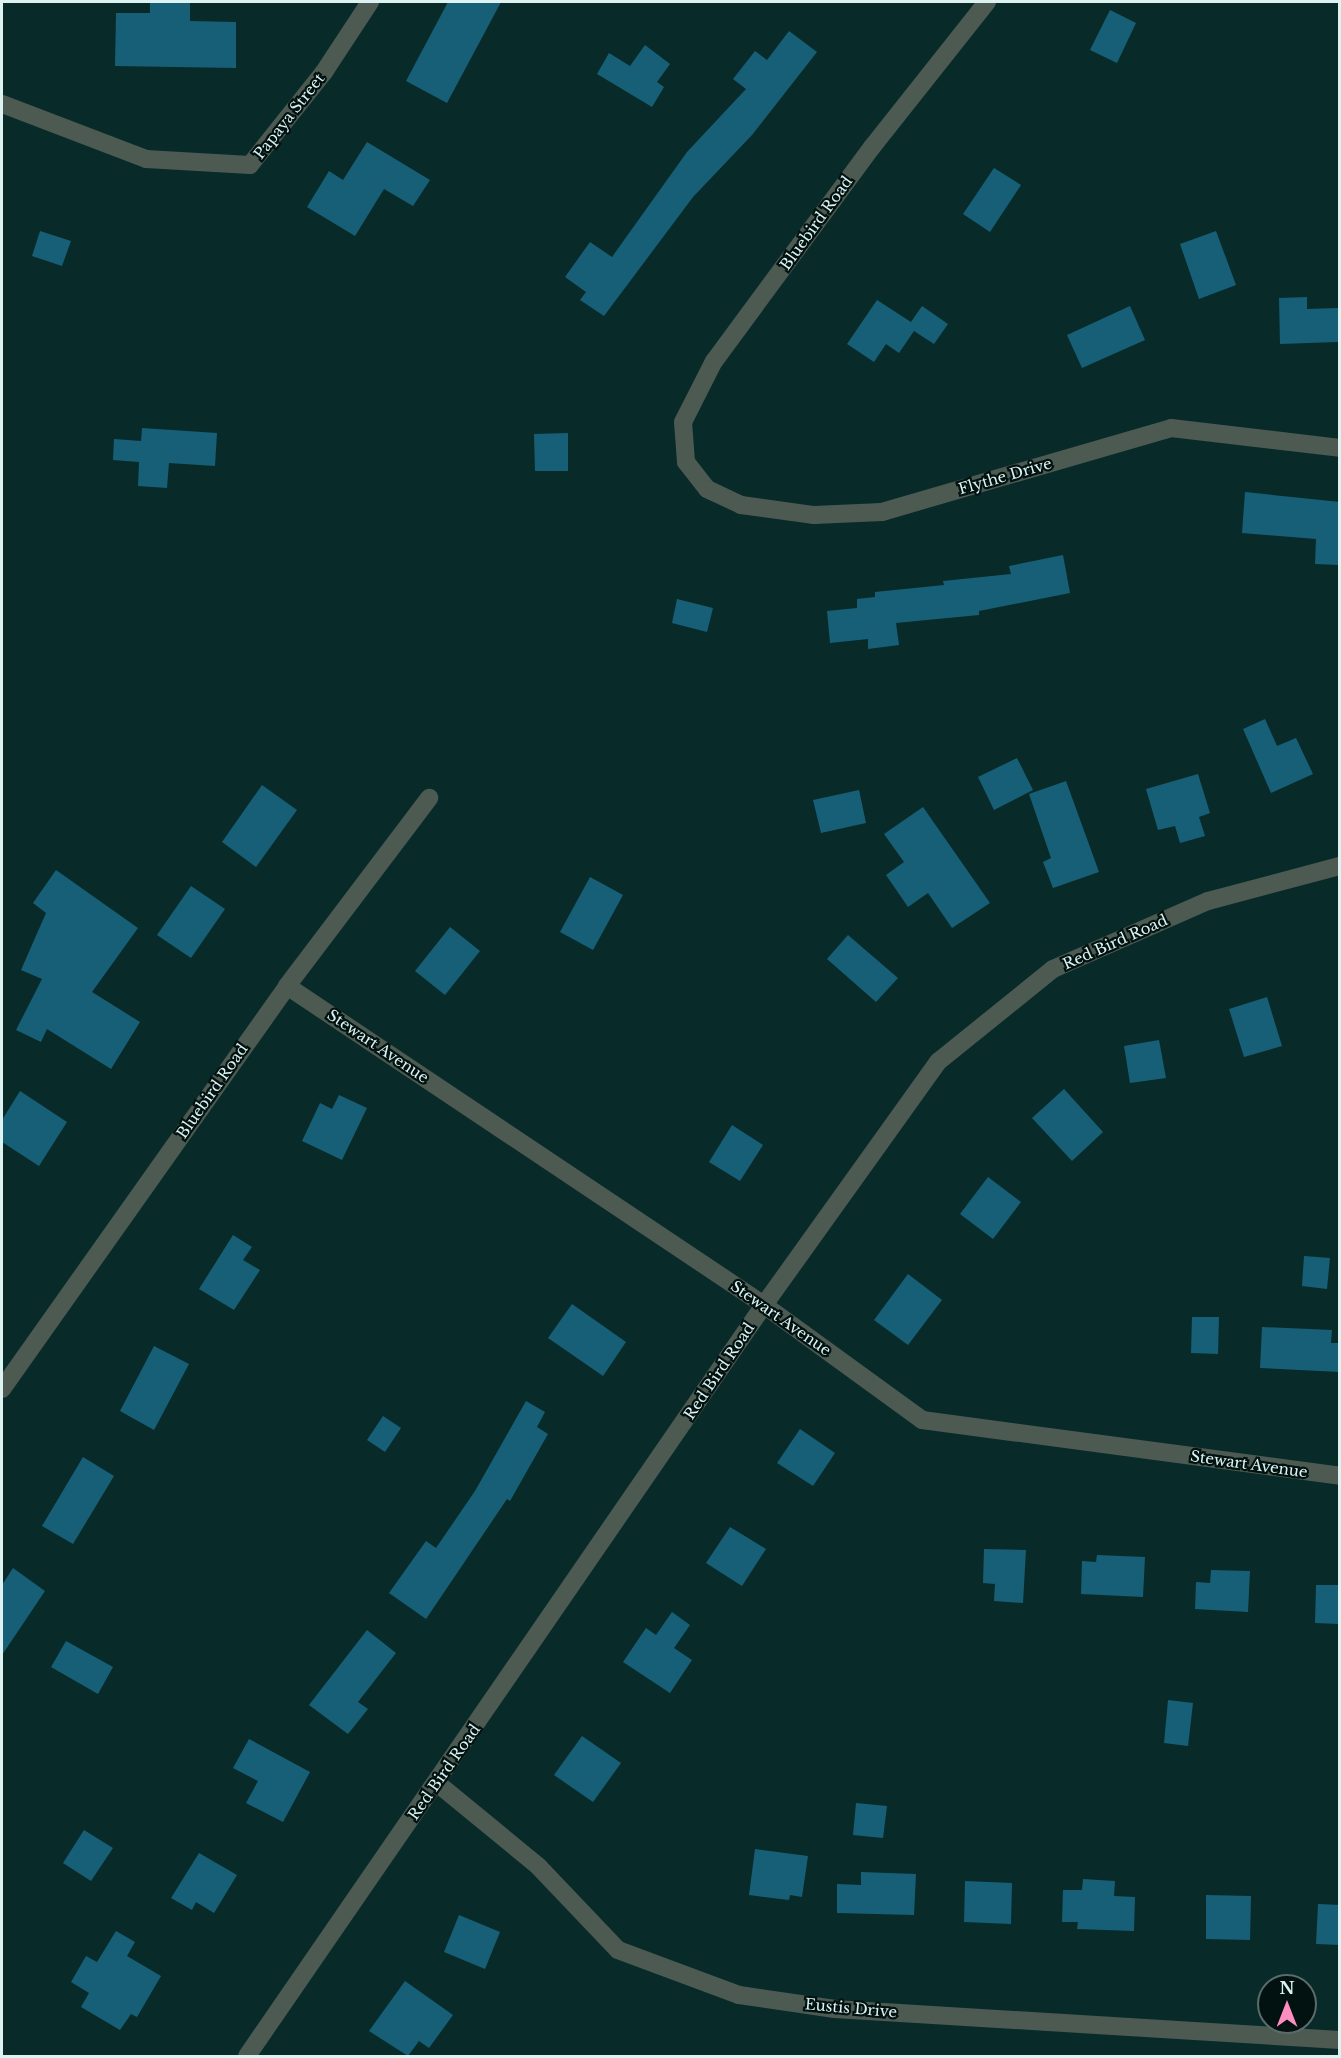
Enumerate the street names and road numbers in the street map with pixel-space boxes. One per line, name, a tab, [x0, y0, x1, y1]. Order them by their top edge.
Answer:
street label: Papaya Street	[250, 70, 328, 162]
street label: Bluebird Road	[776, 173, 856, 273]
street label: Flythe Drive	[956, 454, 1054, 498]
street label: Red Bird Road	[1060, 911, 1170, 973]
street label: Stewart Avenue	[324, 1005, 432, 1087]
street label: Bluebird Road	[173, 1040, 251, 1142]
street label: Stewart Avenue	[727, 1277, 835, 1359]
street label: Red Bird Road	[680, 1319, 758, 1423]
street label: Stewart Avenue	[1189, 1447, 1309, 1481]
street label: Red Bird Road	[404, 1721, 484, 1823]
street label: Eustis Drive	[804, 1995, 898, 2021]

